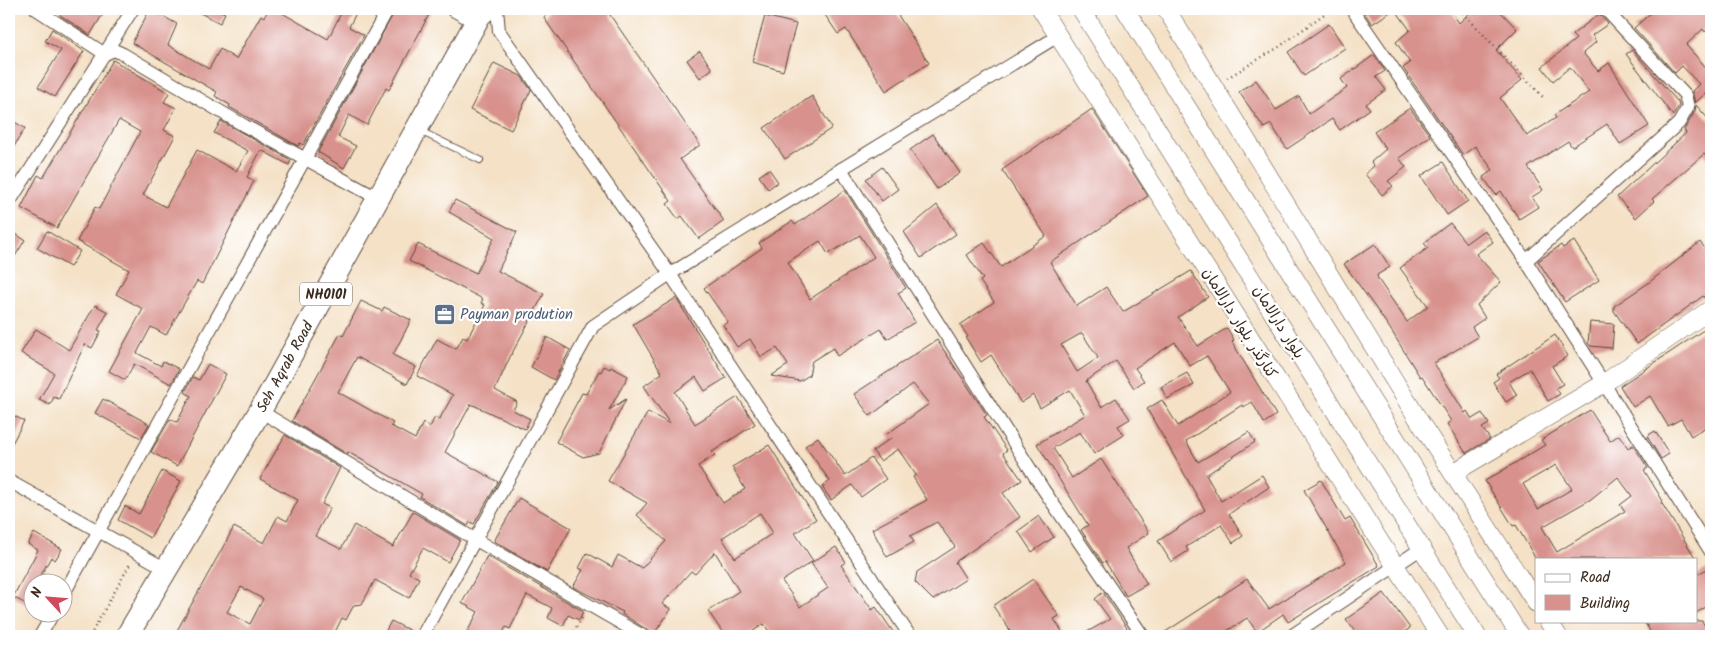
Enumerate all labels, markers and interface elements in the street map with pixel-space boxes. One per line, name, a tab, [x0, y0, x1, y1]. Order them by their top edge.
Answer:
street label: کنارگذر بلوار دارالامان	[1195, 263, 1283, 384]
street label: بلوار دارالامان	[1246, 281, 1310, 364]
road number: NH0101	[300, 282, 352, 306]
office icon: Payman prodution	[432, 302, 456, 326]
place label: Payman prodution	[460, 303, 573, 327]
street label: Seh Aqrab Road	[250, 317, 321, 417]
legend	[1535, 558, 1698, 622]
text: Road	[1580, 566, 1611, 590]
north arrow	[22, 572, 72, 622]
text: N	[25, 584, 49, 602]
text: Building	[1580, 592, 1630, 616]

